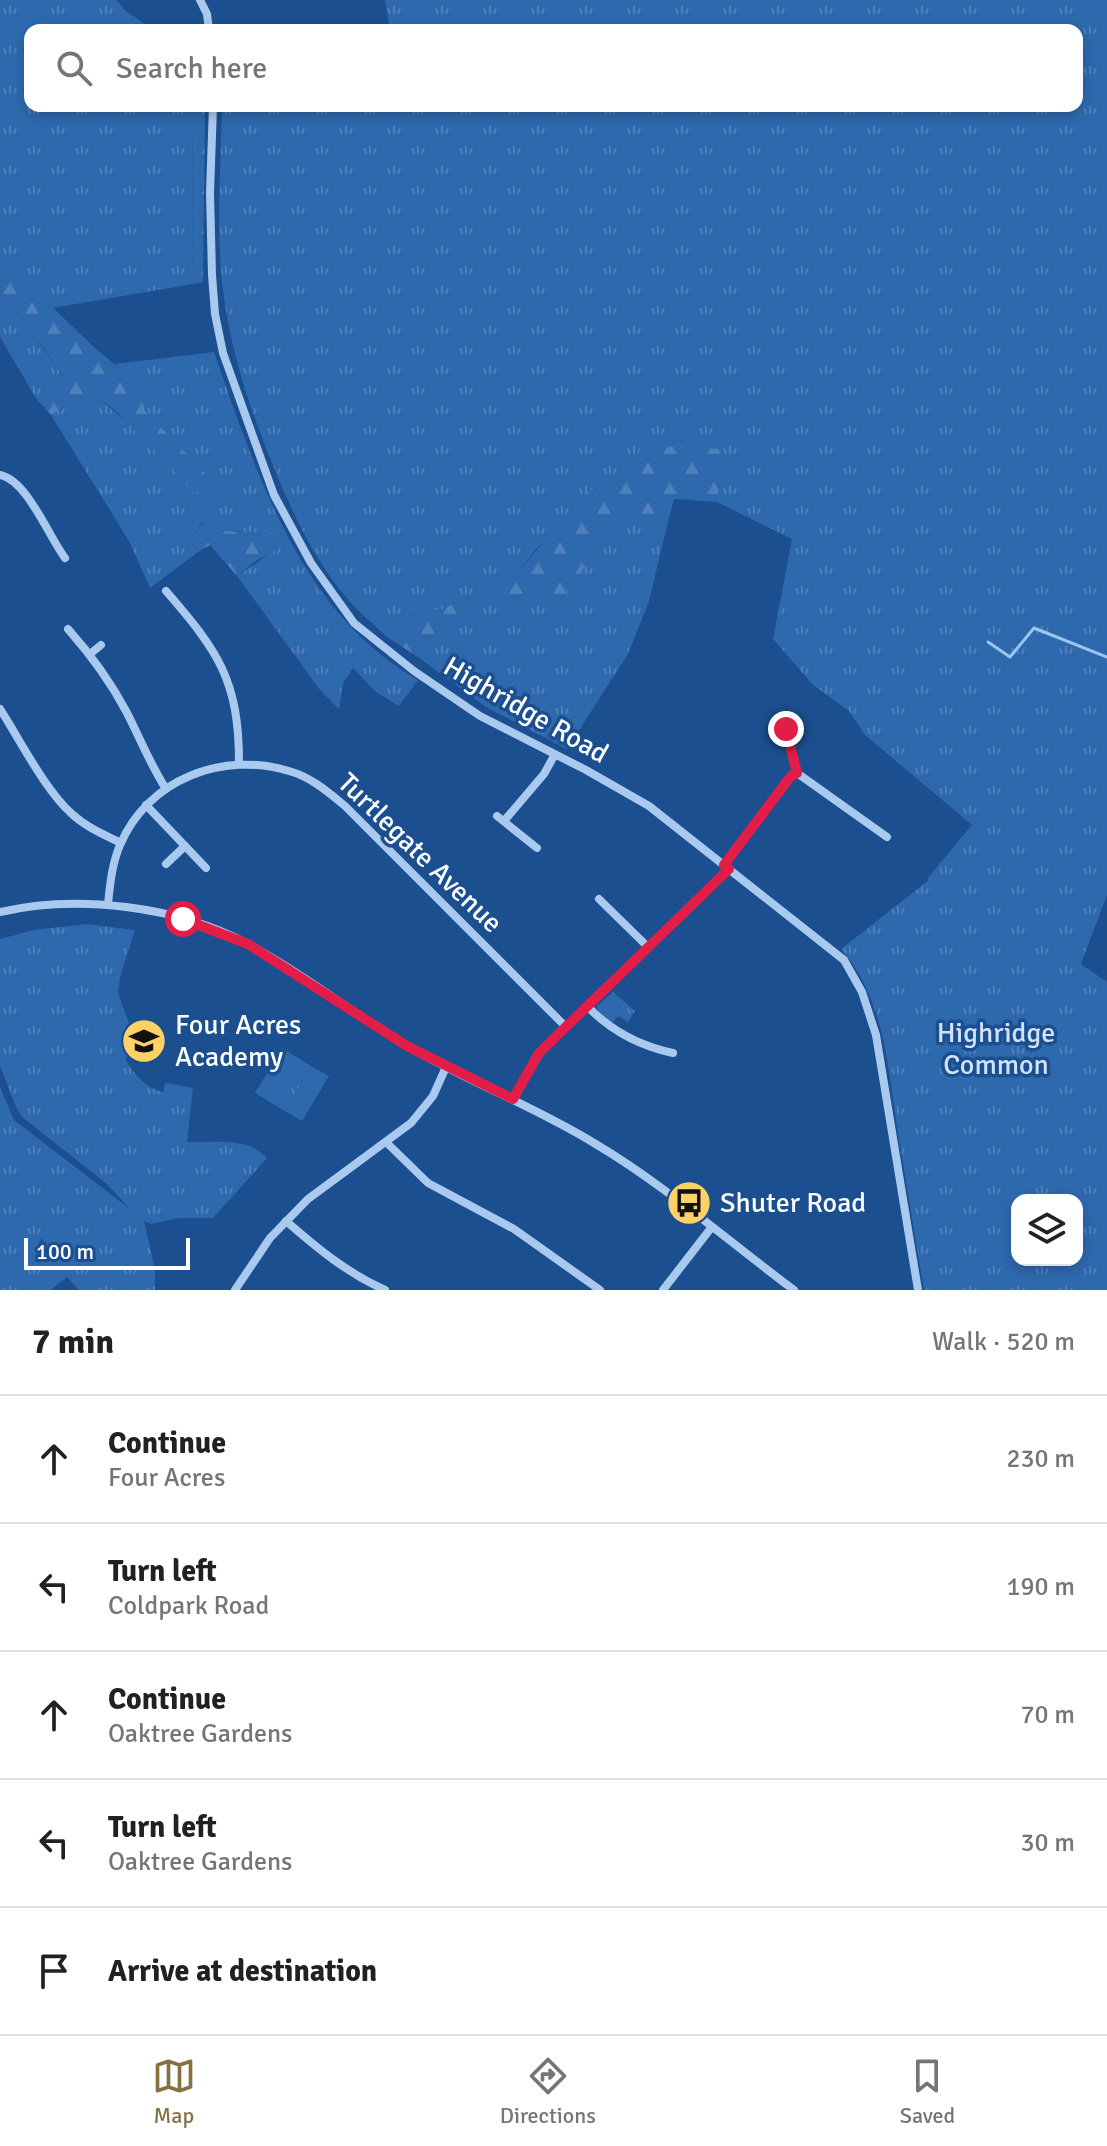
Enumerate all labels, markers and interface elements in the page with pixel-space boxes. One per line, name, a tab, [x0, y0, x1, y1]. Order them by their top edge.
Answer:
search box	[24, 24, 1083, 112]
icon: search	[52, 46, 96, 90]
text: Search here	[116, 50, 267, 87]
street label: Highridge Road	[438, 649, 614, 771]
route end	[768, 711, 804, 747]
street label: Turtlegate Avenue	[331, 766, 509, 940]
route start	[165, 901, 201, 937]
place label: Four Acres Academy	[175, 1008, 301, 1074]
park label: Highridge Common	[937, 1016, 1055, 1082]
school or university icon: Four Acres Academy	[120, 1017, 168, 1065]
bus stop icon: Shuter Road	[665, 1179, 713, 1227]
place label: Shuter Road	[720, 1186, 866, 1220]
map controls	[1011, 1194, 1083, 1266]
button: layers	[1011, 1194, 1083, 1266]
scale bar	[24, 1234, 190, 1270]
text: 100 m	[36, 1238, 94, 1265]
text: 7 min	[32, 1321, 114, 1363]
text: Walk · 520 m	[932, 1326, 1075, 1358]
text: Continue	[108, 1425, 226, 1462]
icon: ahead	[32, 1437, 76, 1481]
text: 230 m	[1006, 1443, 1075, 1475]
text: Four Acres	[108, 1462, 225, 1494]
text: Turn left	[108, 1553, 217, 1590]
icon: left	[32, 1565, 76, 1609]
text: 190 m	[1006, 1571, 1075, 1603]
text: Coldpark Road	[108, 1590, 269, 1622]
text: Continue	[108, 1681, 226, 1718]
icon: ahead	[32, 1693, 76, 1737]
text: 70 m	[1020, 1699, 1075, 1731]
text: Oaktree Gardens	[108, 1718, 293, 1750]
text: Turn left	[108, 1809, 217, 1846]
icon: left	[32, 1821, 76, 1865]
text: 30 m	[1020, 1827, 1075, 1859]
text: Oaktree Gardens	[108, 1846, 293, 1878]
icon: arrive	[32, 1949, 76, 1993]
text: Arrive at destination	[108, 1953, 377, 1990]
tab: Map	[152, 2054, 196, 2129]
tab: Directions	[500, 2054, 596, 2129]
tab: Saved	[900, 2054, 955, 2129]

